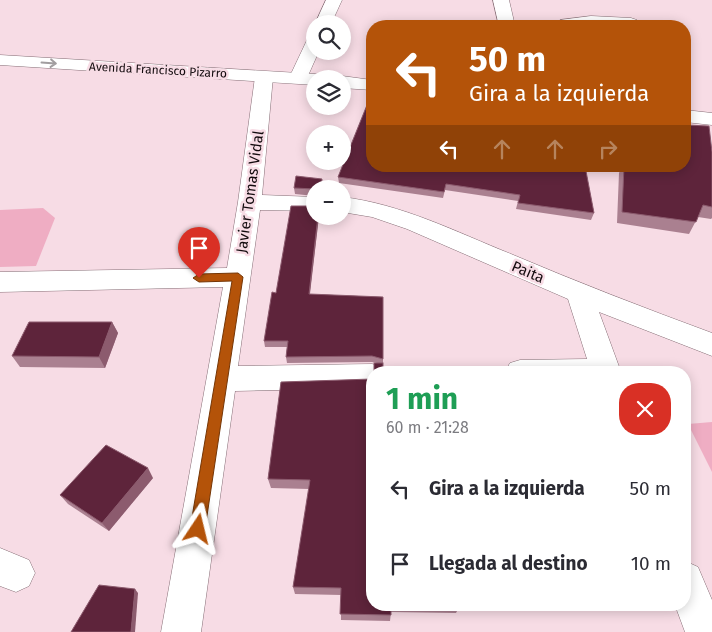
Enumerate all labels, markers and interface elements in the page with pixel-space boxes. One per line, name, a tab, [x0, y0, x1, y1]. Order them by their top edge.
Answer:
map controls	[306, 15, 351, 225]
button: search	[306, 15, 351, 60]
text: 50 m	[469, 38, 546, 80]
icon: left	[386, 40, 451, 105]
one-way arrow	[40, 59, 56, 68]
street label: Avenida Francisco Pizarro	[89, 59, 227, 81]
button: layers	[306, 70, 351, 115]
text: Gira a la izquierda	[469, 80, 649, 107]
button: +	[306, 125, 351, 170]
street label: Javier Tomas Vidal	[232, 129, 268, 254]
icon: left	[435, 135, 463, 163]
icon: ahead	[488, 135, 516, 163]
icon: ahead	[541, 135, 569, 163]
icon: right	[594, 135, 622, 163]
button: −	[306, 180, 351, 225]
pin	[178, 227, 220, 278]
icon: arrive	[185, 234, 213, 262]
street label: Paita	[509, 257, 547, 287]
text: 1 min	[386, 381, 458, 417]
button: close	[619, 383, 671, 435]
text: 60 m · 21:28	[386, 418, 469, 437]
icon: left	[386, 475, 414, 503]
text: Gira a la izquierda	[429, 477, 585, 500]
text: 50 m	[630, 477, 671, 500]
position arrow	[171, 502, 223, 554]
icon: arrive	[386, 550, 414, 578]
text: Llegada al destino	[429, 552, 588, 575]
text: 10 m	[631, 552, 671, 575]

